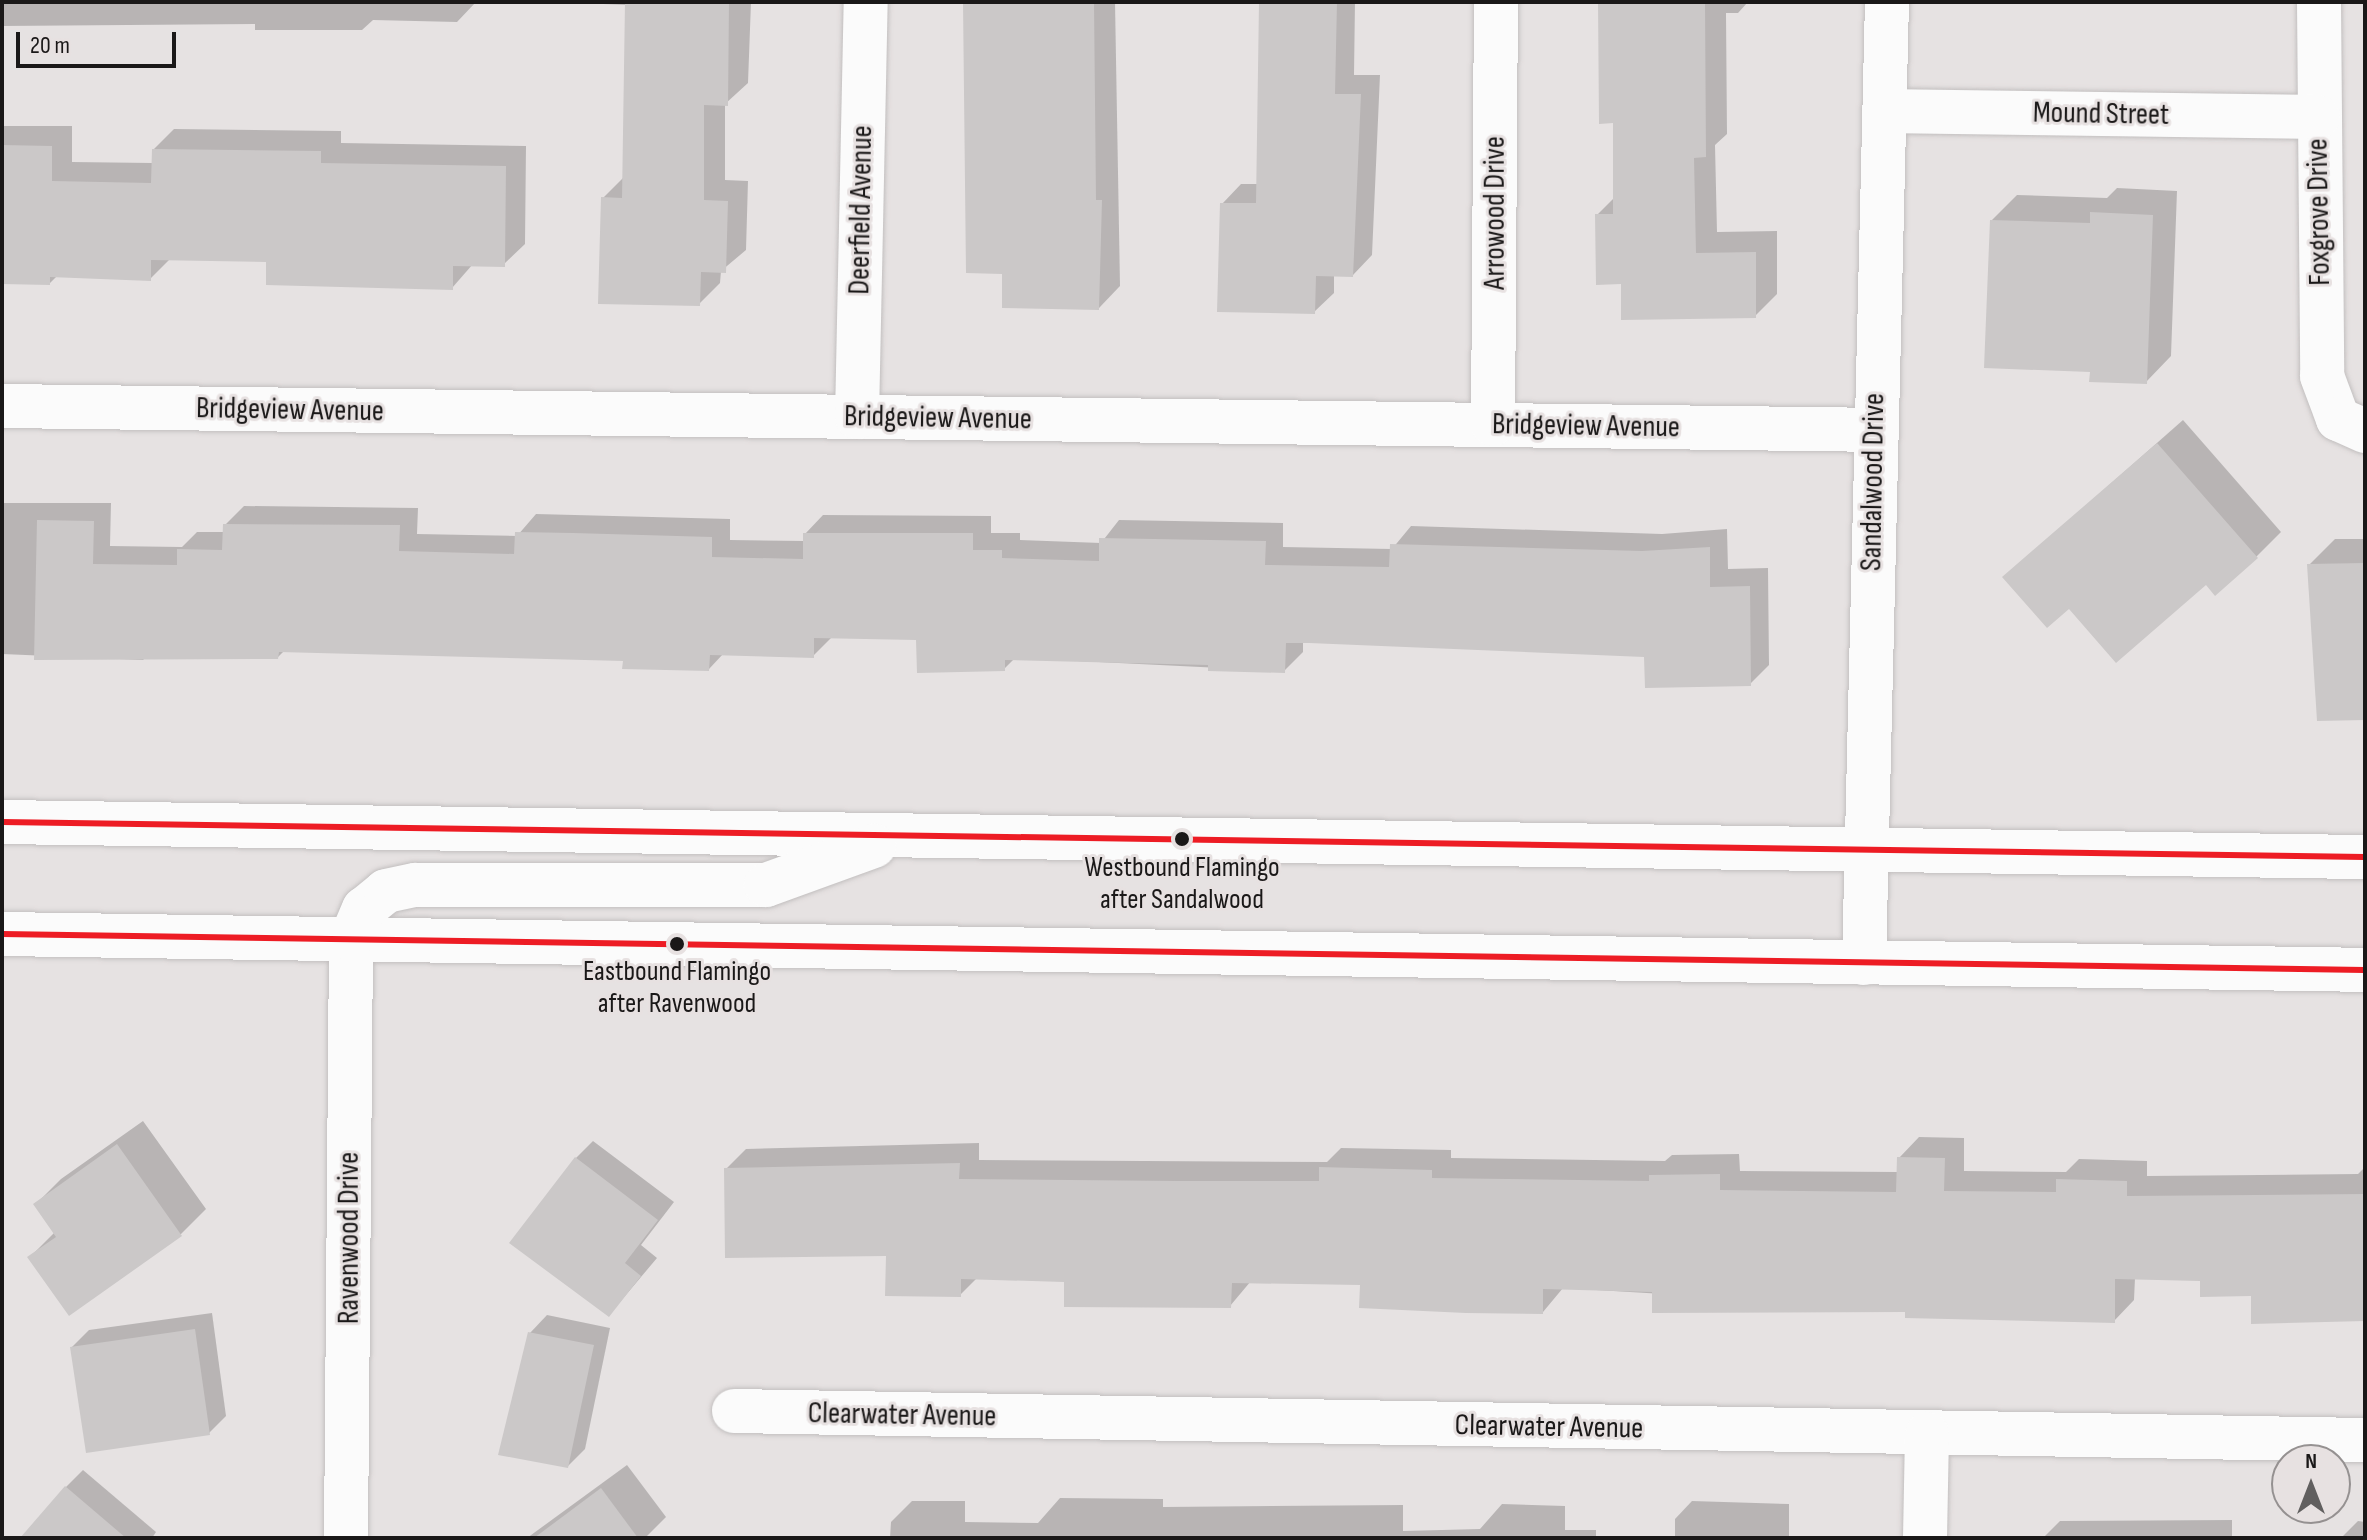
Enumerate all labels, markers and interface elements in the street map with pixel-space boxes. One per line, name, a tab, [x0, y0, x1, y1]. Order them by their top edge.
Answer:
scale bar	[20, 16, 180, 66]
text: 20 m	[30, 31, 70, 60]
street label: Mound Street	[2033, 95, 2169, 133]
street label: Deerfield Avenue	[842, 125, 880, 295]
street label: Arrowood Drive	[1477, 136, 1513, 290]
street label: Foxgrove Drive	[2300, 138, 2338, 286]
street label: Bridgeview Avenue	[196, 390, 384, 430]
street label: Sandalwood Drive	[1853, 393, 1893, 571]
street label: Bridgeview Avenue	[844, 398, 1032, 438]
street label: Bridgeview Avenue	[1492, 406, 1680, 446]
marker: Westbound Flamingo after Sandalwood	[1174, 831, 1190, 847]
place label: Westbound Flamingo after Sandalwood	[1084, 851, 1280, 917]
marker: Eastbound Flamingo after Ravenwood	[669, 936, 685, 952]
place label: Eastbound Flamingo after Ravenwood	[583, 955, 771, 1021]
street label: Ravenwood Drive	[331, 1152, 367, 1324]
street label: Clearwater Avenue	[807, 1395, 997, 1435]
street label: Clearwater Avenue	[1454, 1407, 1644, 1447]
north arrow	[2271, 1444, 2351, 1524]
text: N	[2305, 1448, 2317, 1475]

